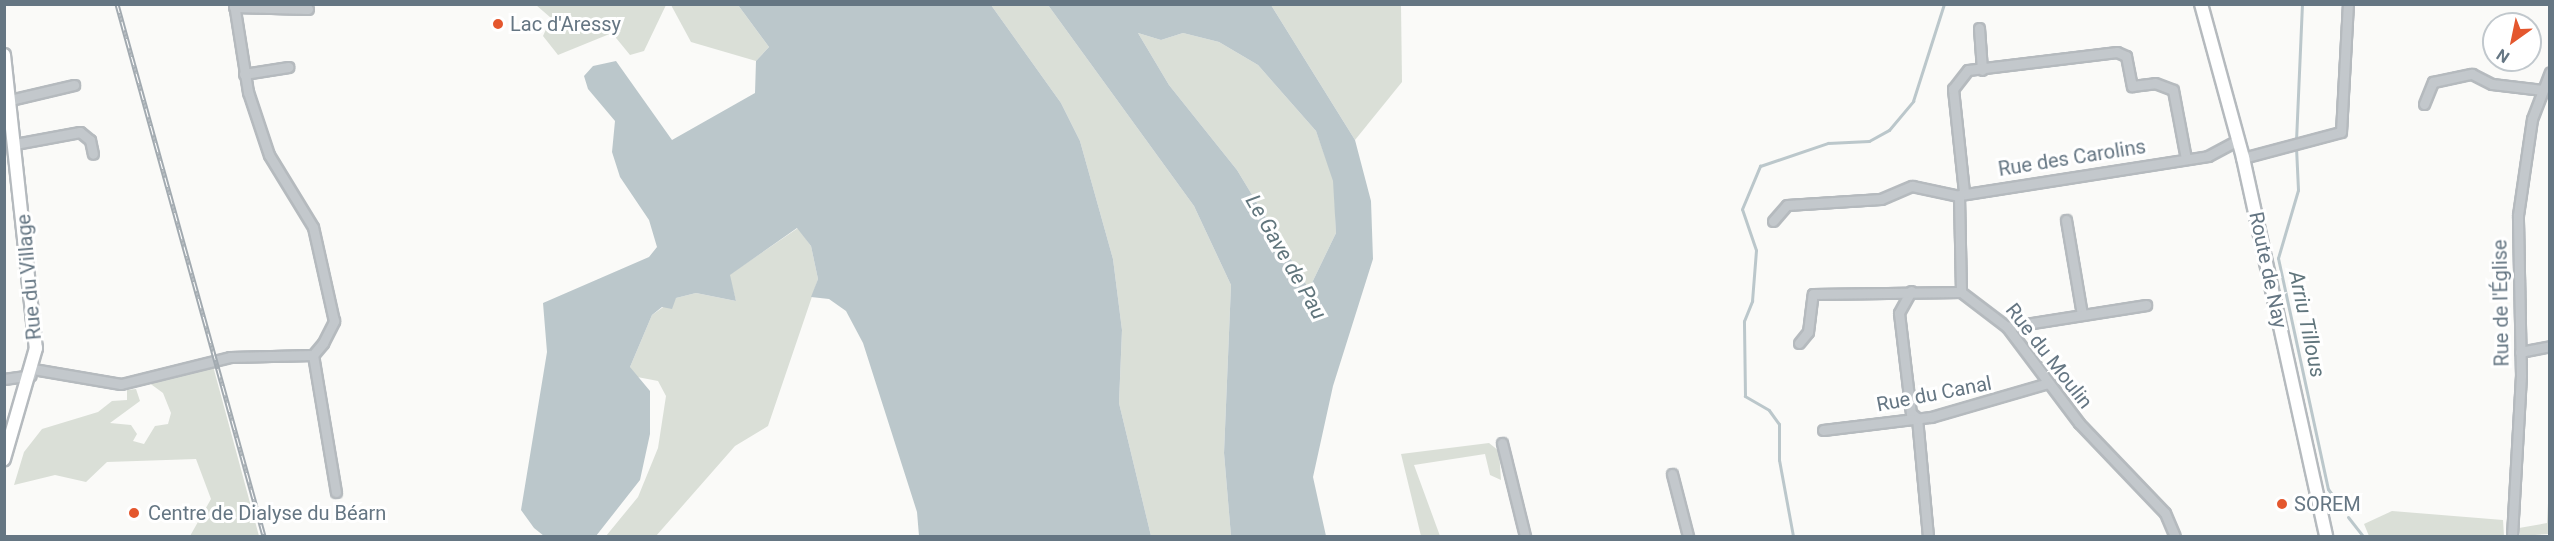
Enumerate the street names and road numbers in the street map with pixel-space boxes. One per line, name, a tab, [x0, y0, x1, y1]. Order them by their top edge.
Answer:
street label: Rue des Carolins	[1997, 134, 2147, 182]
street label: Route de Nay	[2244, 210, 2292, 330]
street label: Rue du Village	[12, 213, 46, 341]
street label: Rue de l'Église	[2488, 239, 2514, 367]
street label: Rue du Moulin	[2000, 299, 2098, 413]
street label: Rue du Canal	[1874, 371, 1994, 417]

